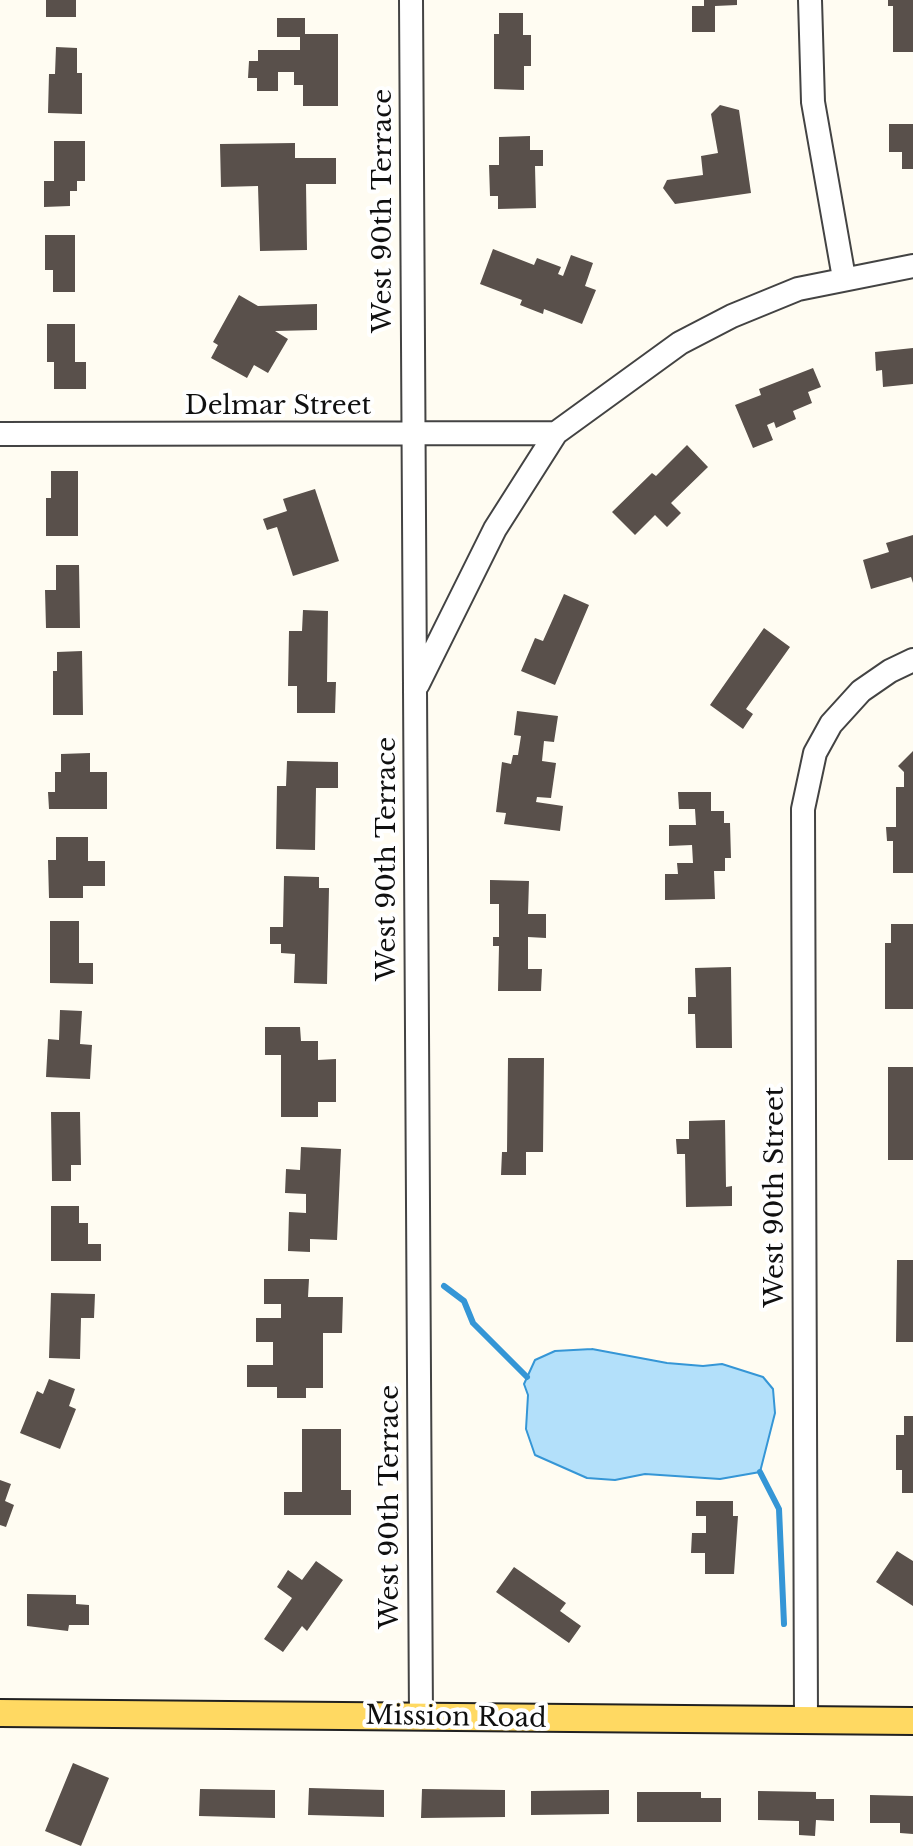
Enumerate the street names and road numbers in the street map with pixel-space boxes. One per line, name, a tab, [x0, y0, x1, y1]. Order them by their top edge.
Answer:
street label: West 90th Terrace	[368, 89, 400, 333]
street label: Delmar Street	[185, 391, 371, 423]
street label: West 90th Terrace	[372, 737, 404, 981]
street label: West 90th Street	[760, 1086, 792, 1308]
street label: West 90th Terrace	[375, 1385, 407, 1629]
street label: Mission Road	[365, 1701, 547, 1735]

